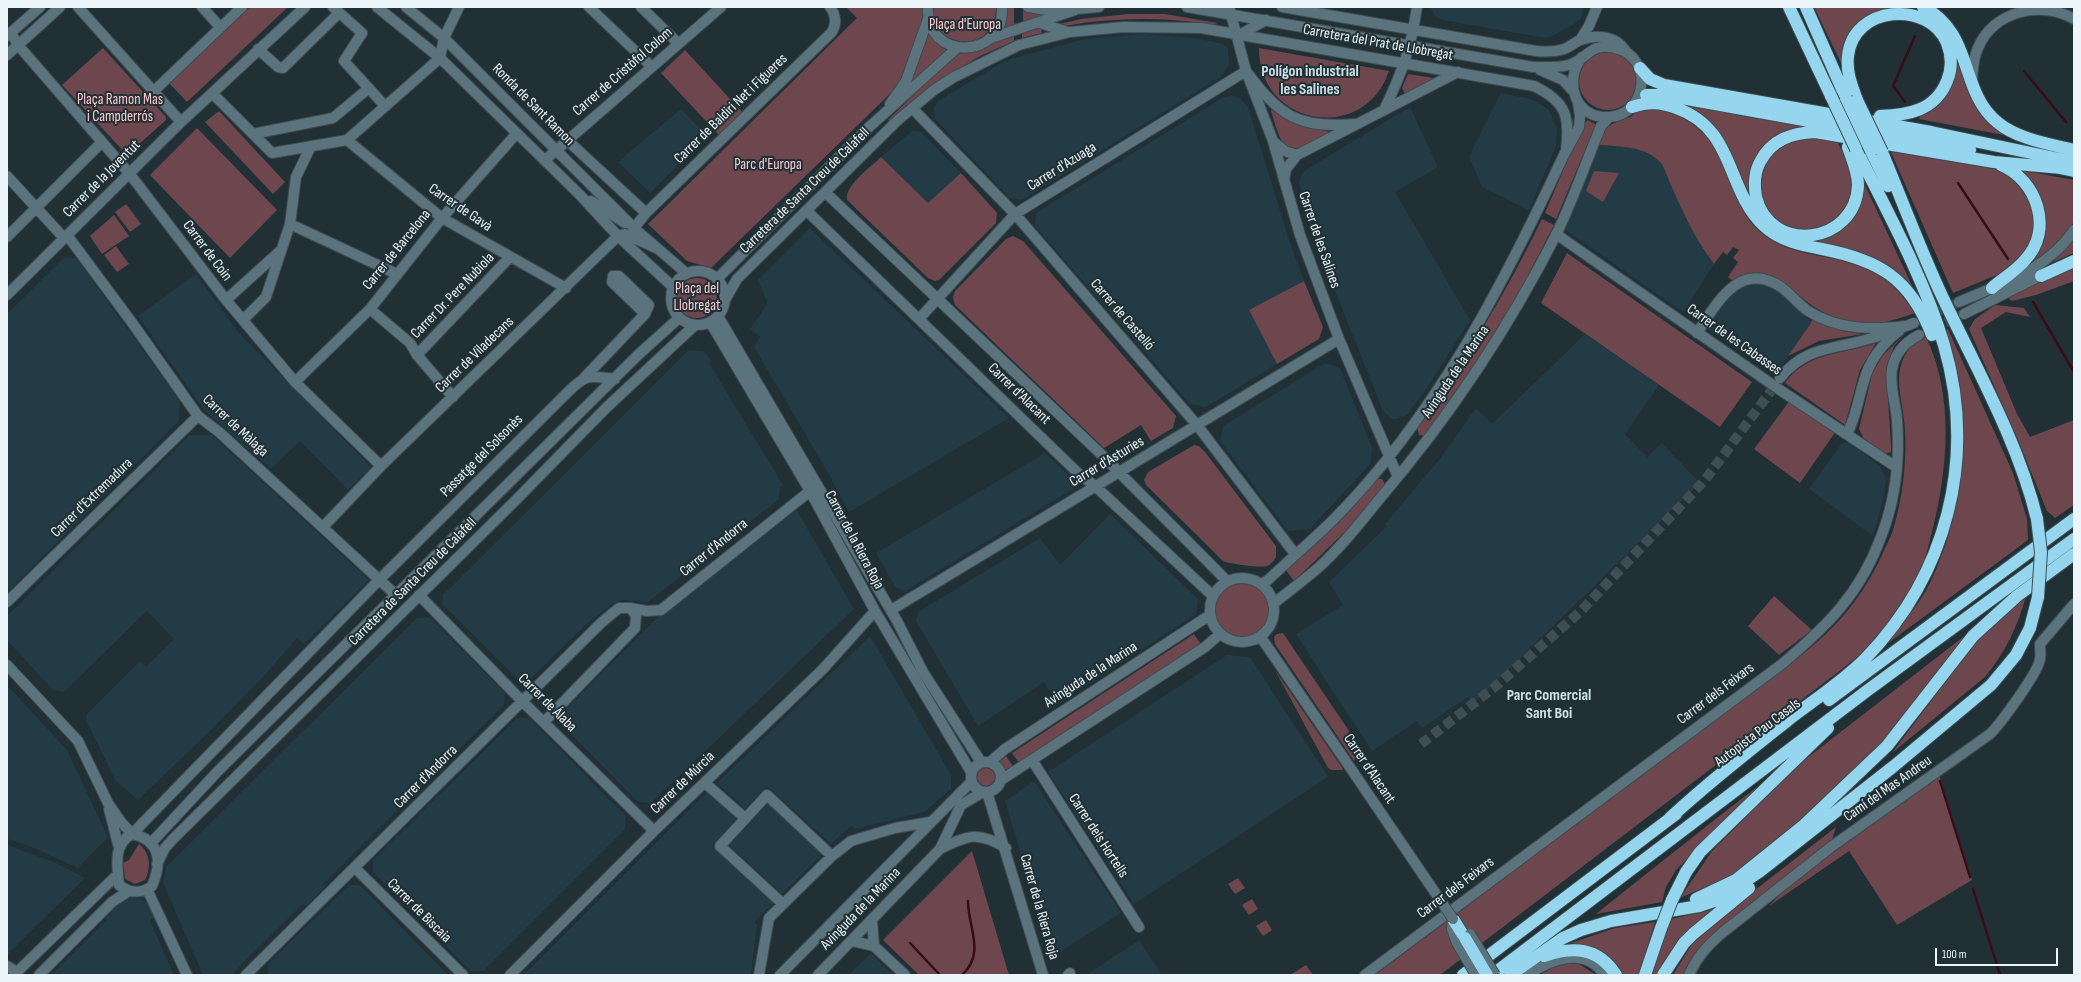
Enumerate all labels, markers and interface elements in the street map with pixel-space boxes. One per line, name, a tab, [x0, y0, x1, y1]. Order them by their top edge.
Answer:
park label: Plaça d'Europa	[929, 16, 1001, 34]
street label: Carretera del Prat de Llobregat	[1302, 21, 1454, 65]
street label: Carrer de Cristòfol Colom	[569, 24, 677, 120]
street label: Carrer de Baldiri Net i Figueres	[671, 50, 791, 168]
street label: Ronda de Sant Ramon	[488, 60, 578, 150]
district label: Polígon industrial les Salines	[1261, 62, 1359, 100]
park label: Plaça Ramon Mas i Campderrós	[77, 91, 163, 126]
street label: Carretera de Santa Creu de Calafell	[736, 124, 874, 258]
street label: Carrer de la Joventut	[59, 136, 145, 222]
street label: Carrer d'Azuaga	[1024, 139, 1100, 195]
park label: Parc d'Europa	[734, 156, 802, 174]
street label: Carrer de Gavà	[425, 180, 495, 236]
street label: Carrer de les Salines	[1294, 189, 1344, 291]
street label: Carrer de Barcelona	[359, 206, 435, 294]
street label: Carrer de Coin	[178, 217, 236, 285]
street label: Carrer Dr. Pere Nubiola	[407, 249, 499, 343]
street label: Carrer de Castelló	[1086, 276, 1158, 354]
park label: Plaça del Llobregat	[673, 280, 721, 315]
street label: Carrer de les Cabasses	[1683, 301, 1785, 379]
street label: Carrer de Viladecans	[432, 313, 518, 397]
street label: Avinguda de la Marina	[1418, 322, 1494, 422]
street label: Carrer d'Alacant	[984, 360, 1054, 428]
street label: Carrer de Màlaga	[198, 391, 272, 461]
street label: Passatge del Solsonès	[437, 411, 527, 501]
street label: Carrer d'Asturies	[1066, 433, 1148, 491]
street label: Carrer d'Extremadura	[47, 454, 137, 542]
street label: Carrer de la Riera Roja	[820, 488, 888, 592]
street label: Carretera de Santa Creu de Calafell	[345, 514, 481, 650]
street label: Carrer d'Andorra	[676, 515, 752, 581]
street label: Avinguda de la Marina	[1041, 638, 1141, 712]
street label: Carrer dels Feixars	[1674, 659, 1758, 729]
street label: Carrer de Álaba	[514, 670, 580, 736]
district label: Parc Comercial Sant Boi	[1507, 686, 1591, 724]
street label: Autopista Pau Casals	[1711, 695, 1805, 771]
street label: Carrer d'Alacant	[1339, 731, 1399, 807]
street label: Carrer d'Andorra	[391, 742, 461, 812]
street label: Carrer de Múrcia	[647, 748, 719, 818]
street label: Camí del Mas Andreu	[1841, 752, 1935, 826]
street label: Carrer dels Hortells	[1064, 791, 1132, 881]
street label: Carrer de la Riera Roja	[1015, 852, 1063, 962]
street label: Carrer dels Feixars	[1414, 853, 1498, 923]
street label: Avinguda de la Marina	[817, 864, 905, 954]
street label: Carrer de Biscaia	[383, 875, 455, 947]
scale bar	[1937, 940, 2060, 966]
text: 100 m	[1942, 947, 1967, 962]

